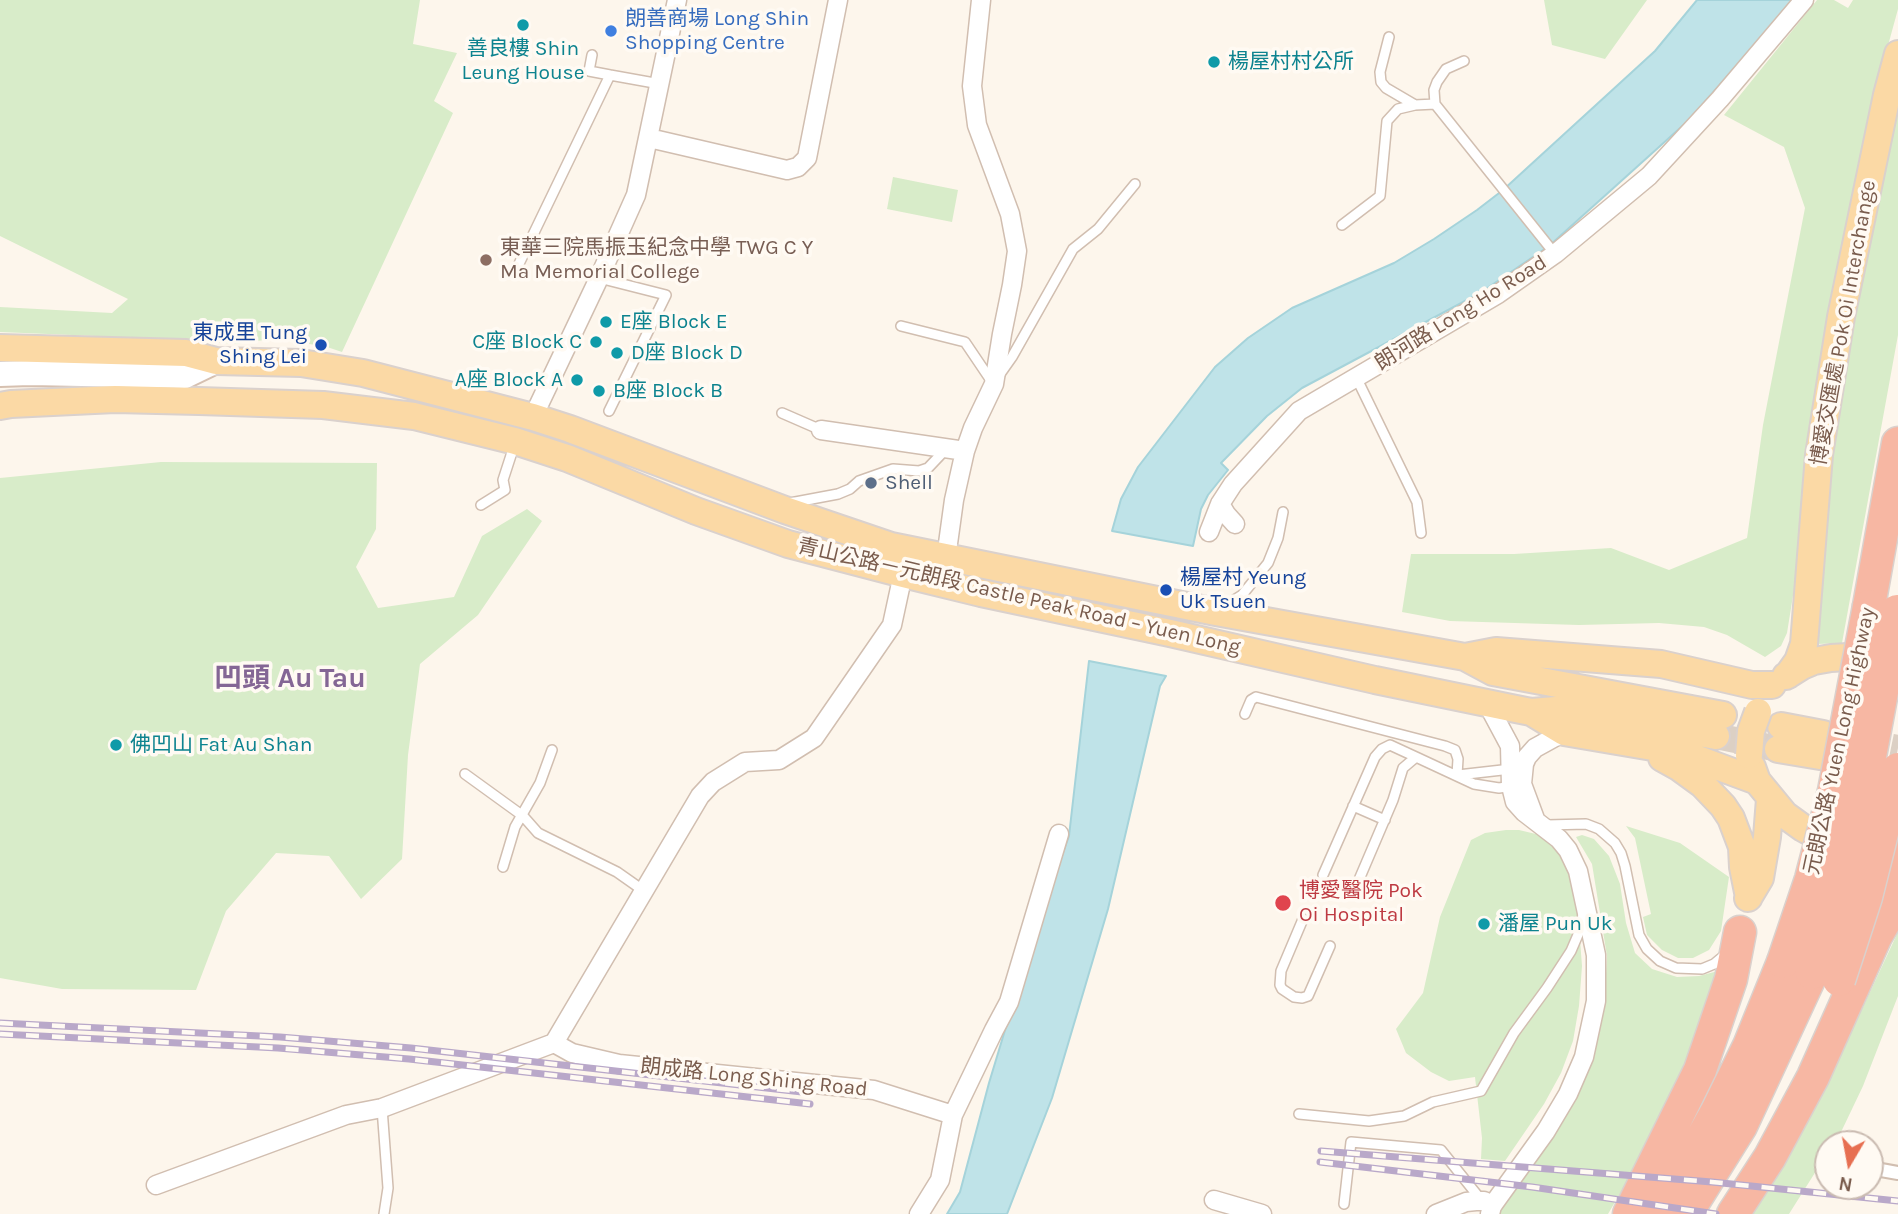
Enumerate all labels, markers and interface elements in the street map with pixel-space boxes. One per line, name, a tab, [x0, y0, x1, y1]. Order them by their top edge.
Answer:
place label: 朗善商場 Long Shin Shopping Centre	[625, 6, 809, 56]
marker: 善良樓 Shin Leung House	[515, 17, 531, 33]
marker: 朗善商場 Long Shin Shopping Centre	[603, 23, 619, 39]
place label: 善良樓 Shin Leung House	[462, 36, 584, 86]
place label: 楊屋村村公所	[1228, 49, 1354, 75]
marker: 楊屋村村公所	[1206, 54, 1222, 70]
street label: 博愛交匯處 Pok Oi Interchange	[1806, 178, 1882, 468]
place label: 東華三院馬振玉紀念中學 TWG C Y Ma Memorial College	[500, 235, 813, 285]
street label: 朗河路 Long Ho Road	[1371, 250, 1551, 376]
marker: 東華三院馬振玉紀念中學 TWG C Y Ma Memorial College	[478, 252, 494, 268]
place label: E座 Block E	[620, 309, 728, 335]
marker: E座 Block E	[598, 314, 614, 330]
place label: 東成里 Tung Shing Lei	[193, 320, 307, 370]
place label: C座 Block C	[472, 329, 582, 355]
marker: C座 Block C	[588, 334, 604, 350]
marker: 東成里 Tung Shing Lei	[313, 337, 329, 353]
place label: D座 Block D	[631, 340, 743, 366]
marker: D座 Block D	[609, 345, 625, 361]
place label: A座 Block A	[455, 367, 563, 393]
marker: A座 Block A	[569, 372, 585, 388]
place label: B座 Block B	[613, 378, 723, 404]
marker: B座 Block B	[591, 383, 607, 399]
place label: Shell	[885, 470, 933, 496]
marker: Shell	[863, 475, 879, 491]
street label: 青山公路－元朗段 Castle Peak Road – Yuen Long	[795, 534, 1243, 660]
place label: 楊屋村 Yeung Uk Tsuen	[1180, 565, 1306, 615]
marker: 楊屋村 Yeung Uk Tsuen	[1158, 582, 1174, 598]
street label: 元朗公路 Yuen Long Highway	[1799, 605, 1881, 877]
district label: 凹頭 Au Tau	[214, 662, 366, 696]
place label: 佛凹山 Fat Au Shan	[130, 732, 312, 758]
marker: 佛凹山 Fat Au Shan	[108, 737, 124, 753]
place label: 博愛醫院 Pok Oi Hospital	[1299, 878, 1423, 928]
marker: 博愛醫院 Pok Oi Hospital	[1273, 893, 1293, 913]
place label: 潘屋 Pun Uk	[1498, 911, 1613, 937]
marker: 潘屋 Pun Uk	[1476, 916, 1492, 932]
street label: 朗成路 Long Shing Road	[639, 1054, 869, 1102]
north arrow	[1814, 1130, 1884, 1200]
text: N	[1837, 1172, 1854, 1196]

